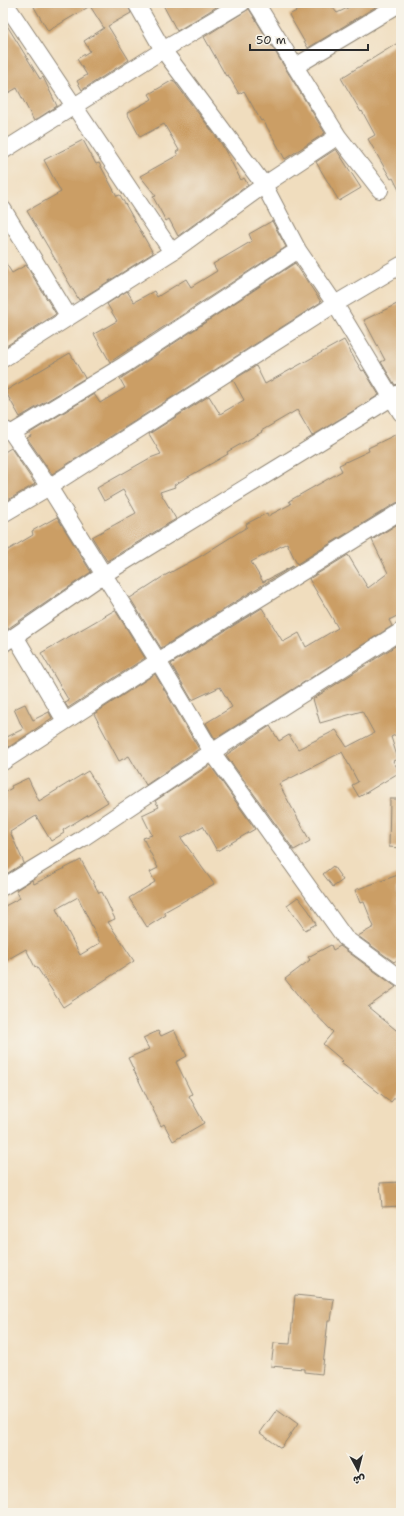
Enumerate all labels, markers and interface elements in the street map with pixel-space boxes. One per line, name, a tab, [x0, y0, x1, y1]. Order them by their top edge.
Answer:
scale bar	[250, 26, 368, 52]
text: 50 m	[256, 32, 286, 48]
north arrow	[338, 1450, 378, 1490]
text: ش	[352, 1471, 366, 1488]

